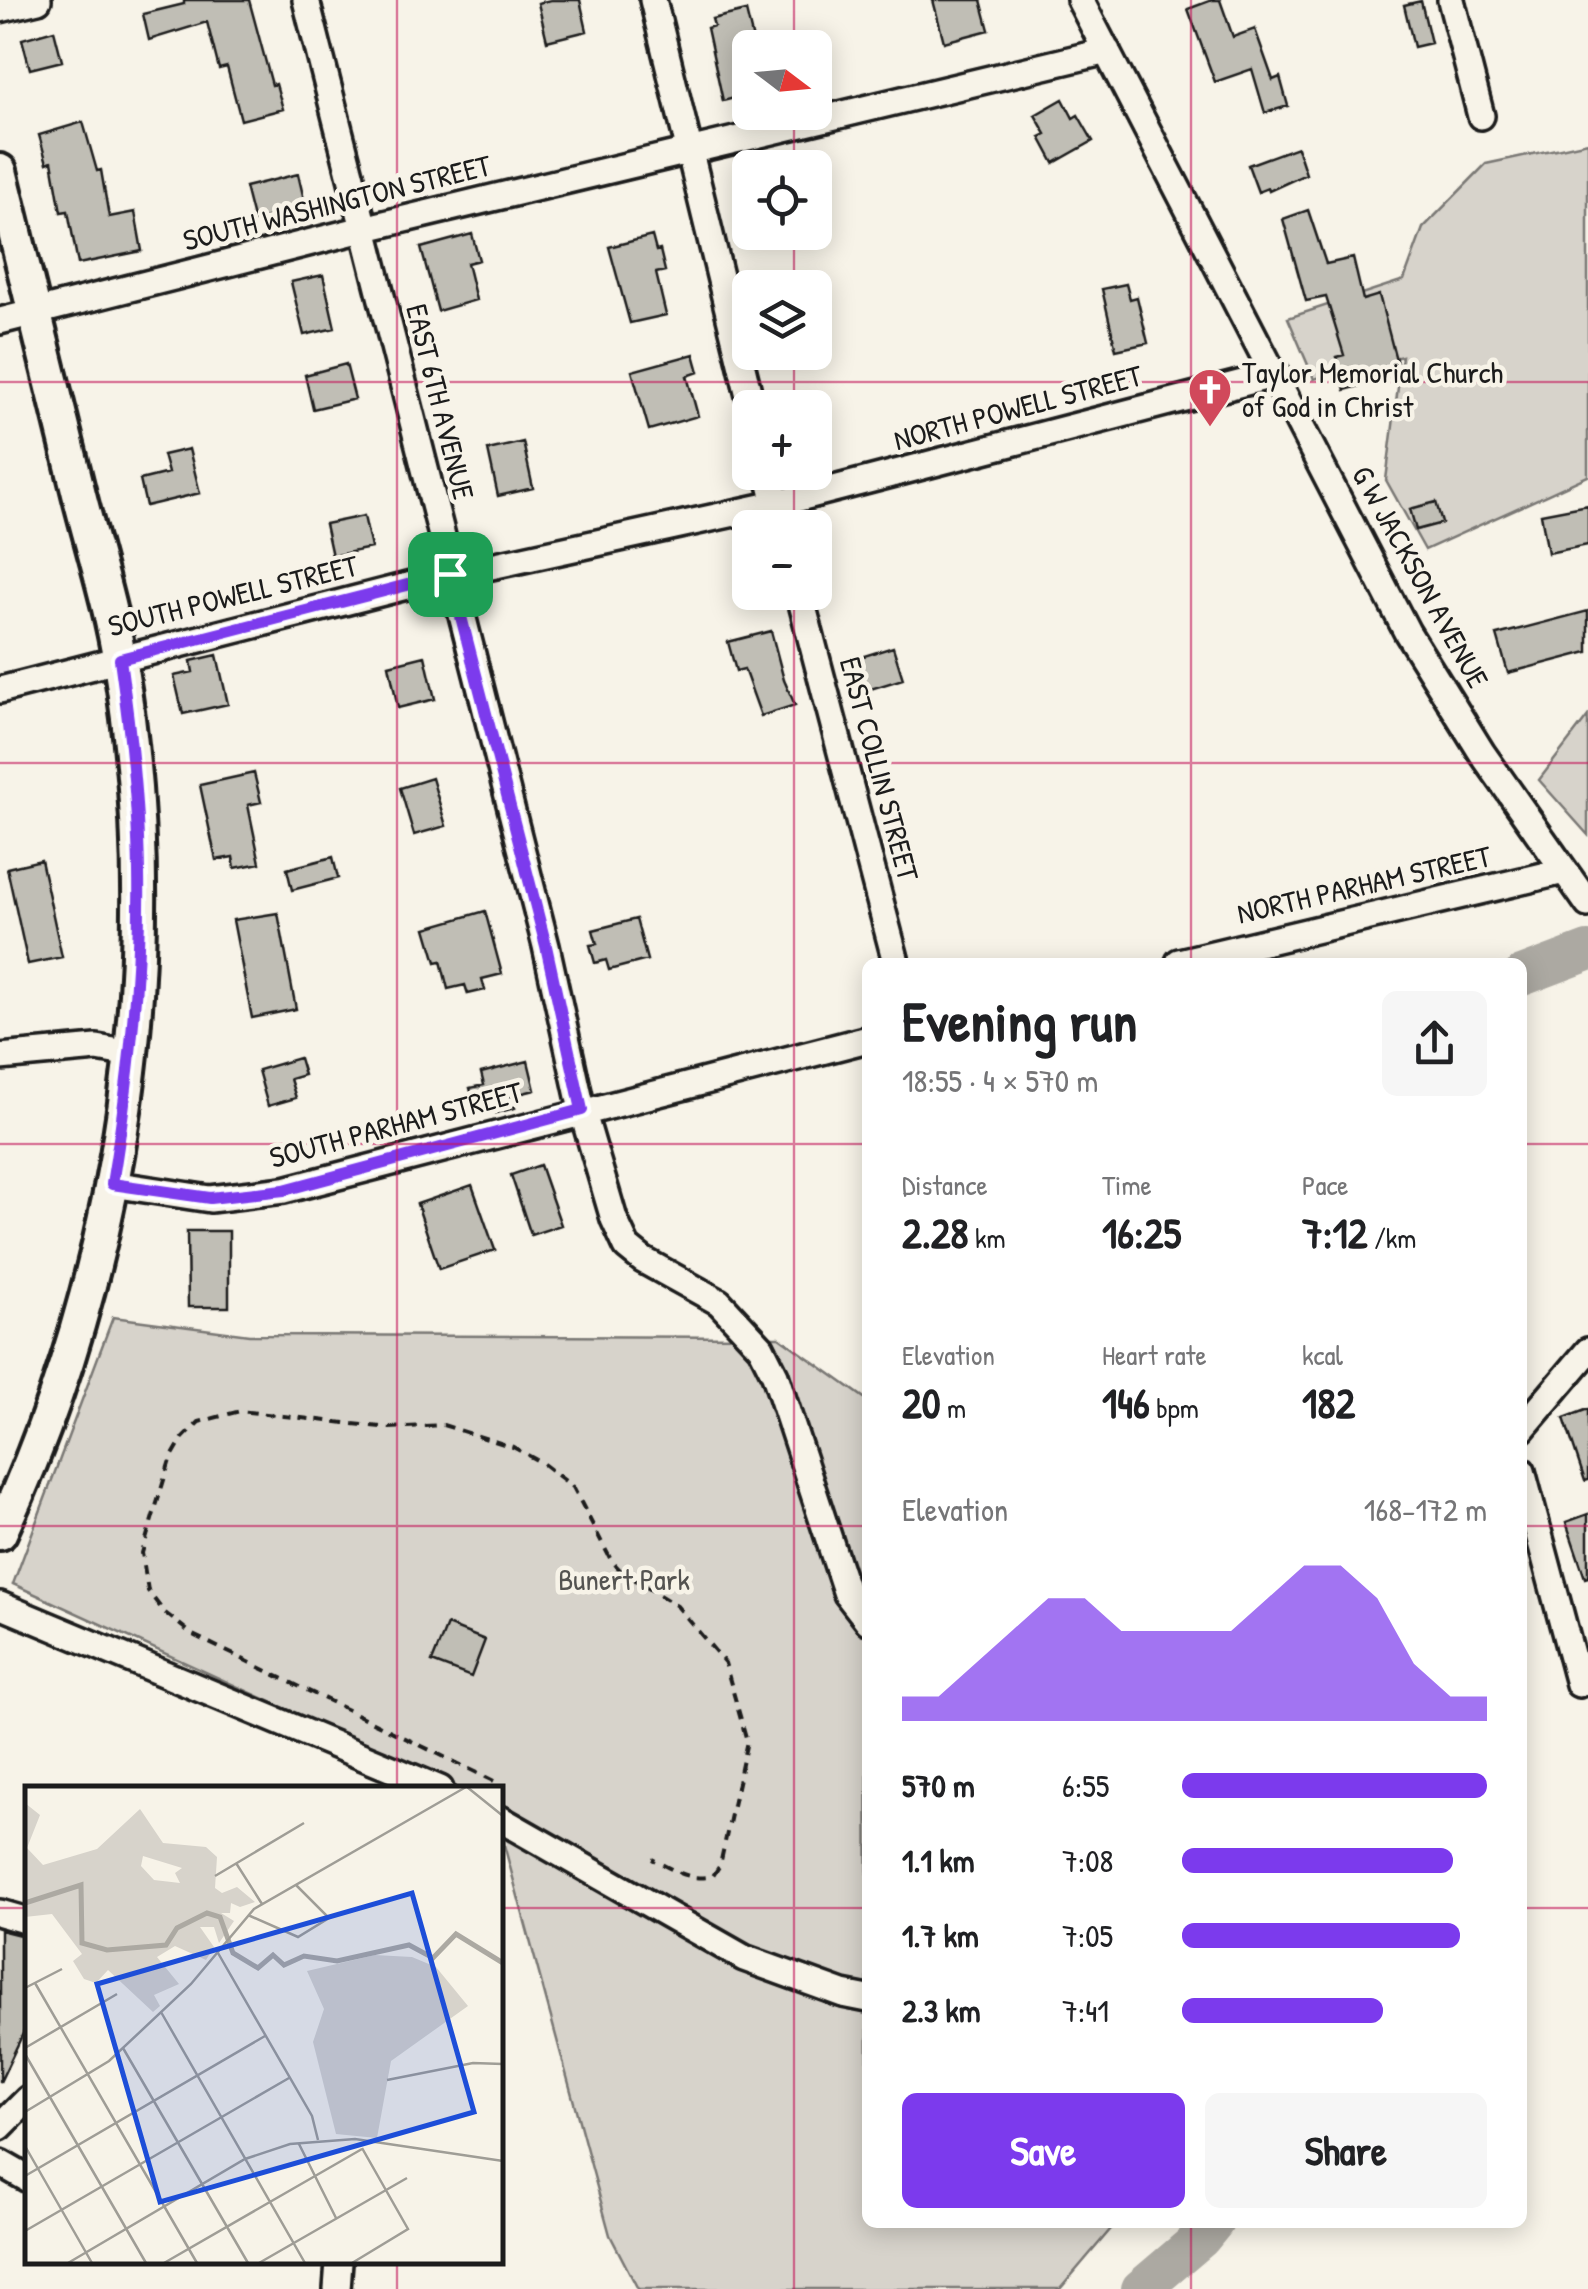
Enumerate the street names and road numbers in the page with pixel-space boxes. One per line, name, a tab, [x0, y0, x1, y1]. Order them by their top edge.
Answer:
street label: SOUTH WASHINGTON STREET	[179, 144, 496, 260]
street label: EAST 6TH AVENUE	[397, 300, 485, 504]
street label: NORTH POWELL STREET	[889, 354, 1147, 459]
street label: G W JACKSON AVENUE	[1343, 458, 1499, 695]
street label: SOUTH POWELL STREET	[104, 544, 363, 645]
street label: EAST COLLIN STREET	[831, 653, 929, 886]
street label: NORTH PARHAM STREET	[1233, 835, 1496, 933]
street label: SOUTH PARHAM STREET	[265, 1071, 527, 1177]

